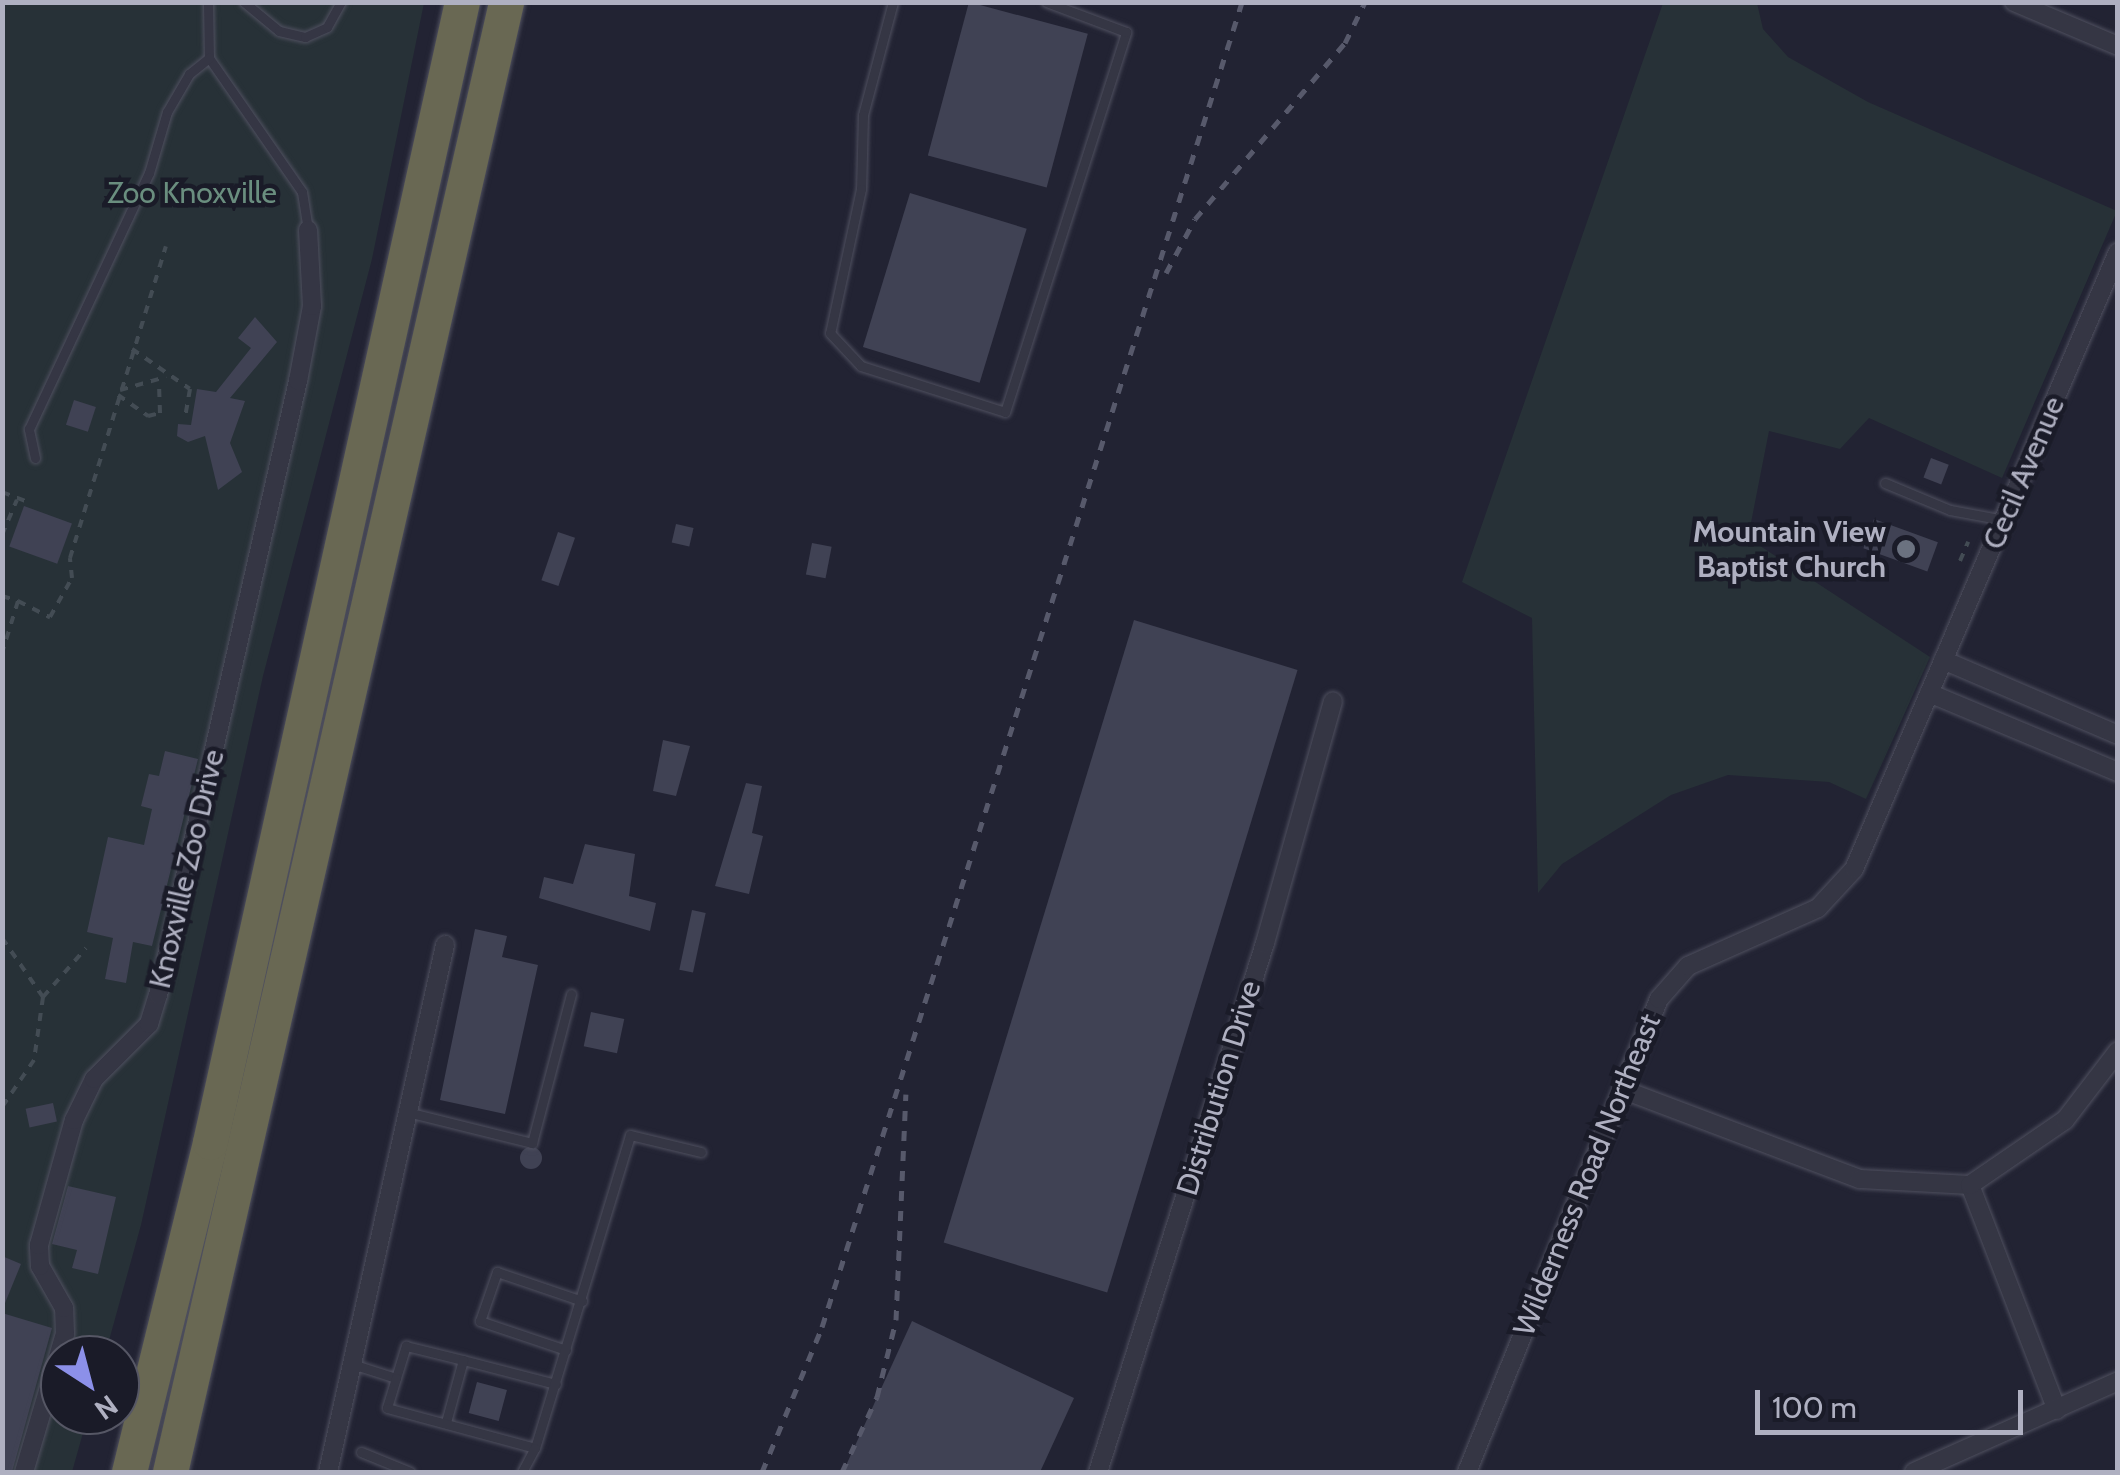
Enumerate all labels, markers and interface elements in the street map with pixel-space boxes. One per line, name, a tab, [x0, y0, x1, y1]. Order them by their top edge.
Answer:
park label: Zoo Knoxville	[107, 175, 277, 211]
street label: Cecil Avenue	[1976, 391, 2072, 555]
place label: Mountain View Baptist Church	[1693, 514, 1886, 584]
marker: Mountain View Baptist Church	[1895, 538, 1917, 560]
street label: Knoxville Zoo Drive	[142, 746, 232, 992]
street label: Distribution Drive	[1169, 976, 1269, 1200]
street label: Wilderness Road Northeast	[1506, 1009, 1668, 1341]
north arrow	[40, 1335, 140, 1435]
scale bar	[1760, 1370, 2028, 1432]
text: N	[88, 1388, 124, 1427]
text: 100 m	[1772, 1389, 1857, 1426]

